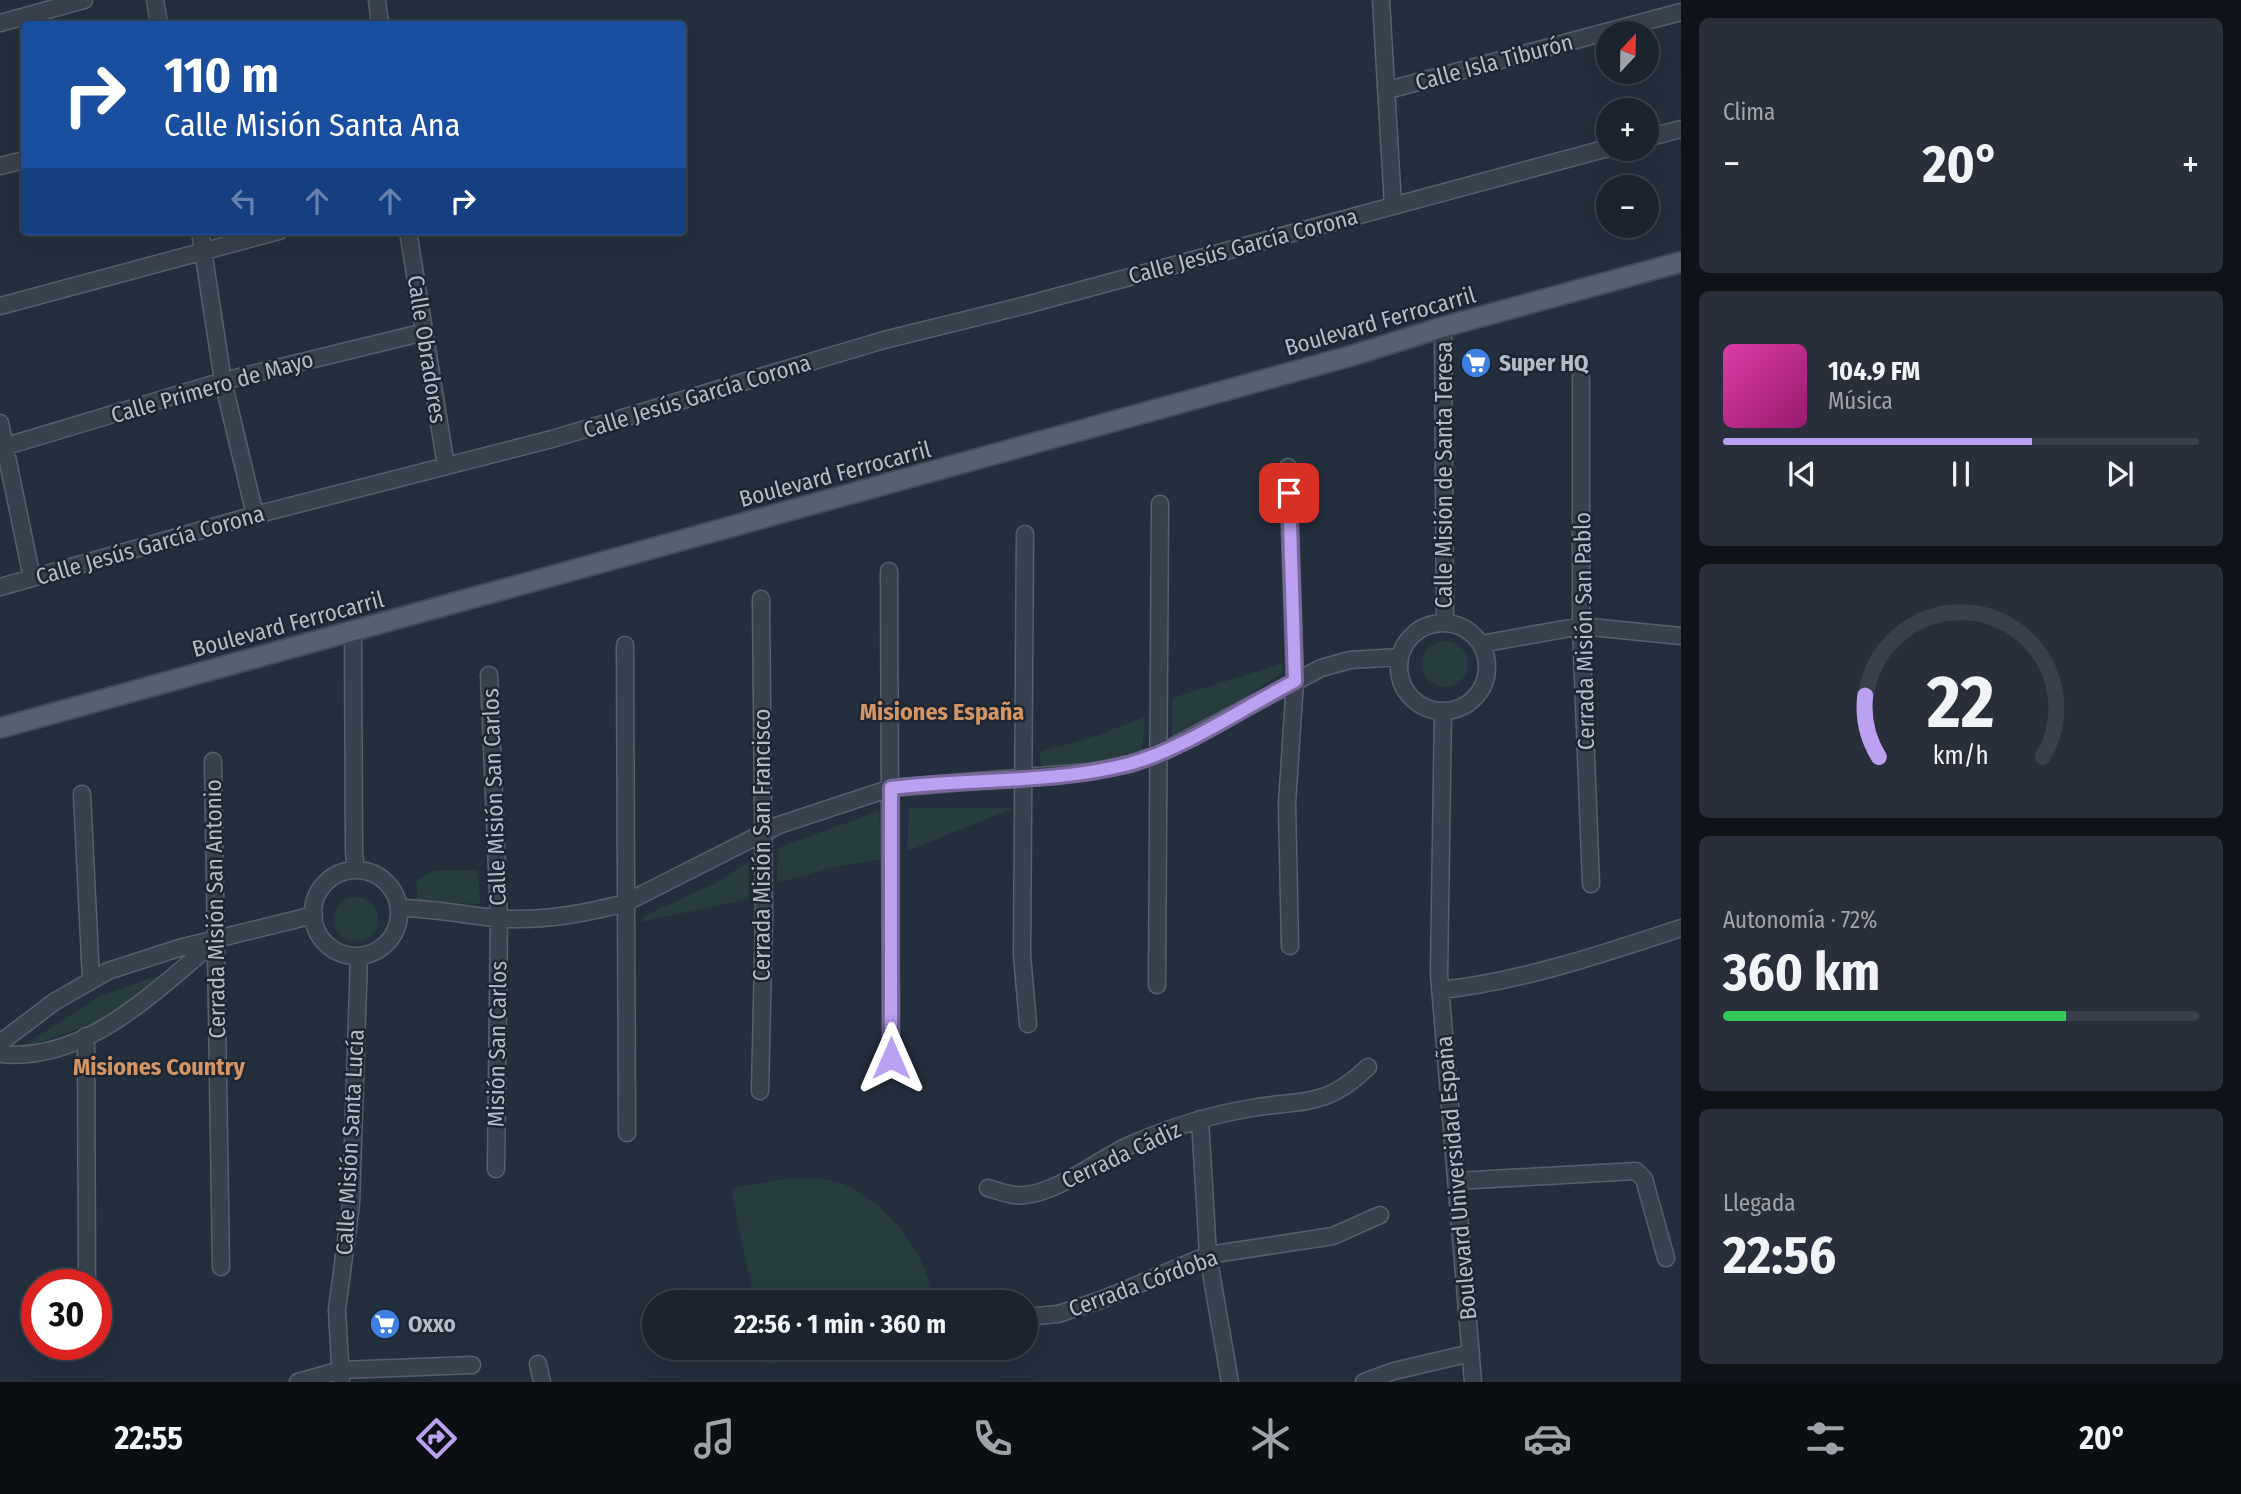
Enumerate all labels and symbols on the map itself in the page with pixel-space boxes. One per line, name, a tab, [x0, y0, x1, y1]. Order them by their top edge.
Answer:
north arrow	[1596, 21, 1659, 84]
street label: Calle Isla Tiburón	[1412, 28, 1576, 96]
street label: Calle Jesús García Corona	[1125, 202, 1361, 290]
street label: Calle Obradores	[401, 273, 453, 425]
street label: Boulevard Ferrocarril	[1281, 280, 1479, 362]
street label: Calle Misión de Santa Teresa	[1430, 341, 1458, 609]
street label: Calle Primero de Mayo	[108, 345, 316, 429]
supermarket icon: Super HQ	[1459, 346, 1493, 380]
street label: Calle Jesús García Corona	[580, 348, 814, 444]
place label: Super HQ	[1499, 349, 1589, 377]
street label: Boulevard Ferrocarril	[736, 435, 934, 513]
pin	[1259, 463, 1319, 523]
street label: Calle Jesús García Corona	[33, 499, 267, 591]
street label: Cerrada Misión San Pablo	[1568, 512, 1600, 750]
street label: Boulevard Ferrocarril	[189, 585, 387, 663]
street label: Calle Misión San Carlos	[476, 688, 512, 906]
district label: Misiones España	[860, 698, 1024, 726]
street label: Cerrada Misión San Francisco	[748, 709, 776, 981]
street label: Cerrada Misión San Antonio	[199, 779, 231, 1039]
street label: Misión San Carlos	[482, 960, 512, 1127]
position arrow	[854, 1021, 928, 1095]
street label: Calle Misión Santa Lucía	[330, 1028, 370, 1256]
street label: Boulevard Universidad España	[1430, 1035, 1482, 1321]
district label: Misiones Country	[73, 1053, 246, 1081]
street label: Cerrada Cádiz	[1057, 1115, 1185, 1195]
street label: Cerrada Córdoba	[1065, 1243, 1221, 1323]
speed limit sign: 30	[21, 1269, 112, 1360]
supermarket icon: Oxxo	[368, 1307, 402, 1341]
place label: Oxxo	[408, 1310, 456, 1338]

